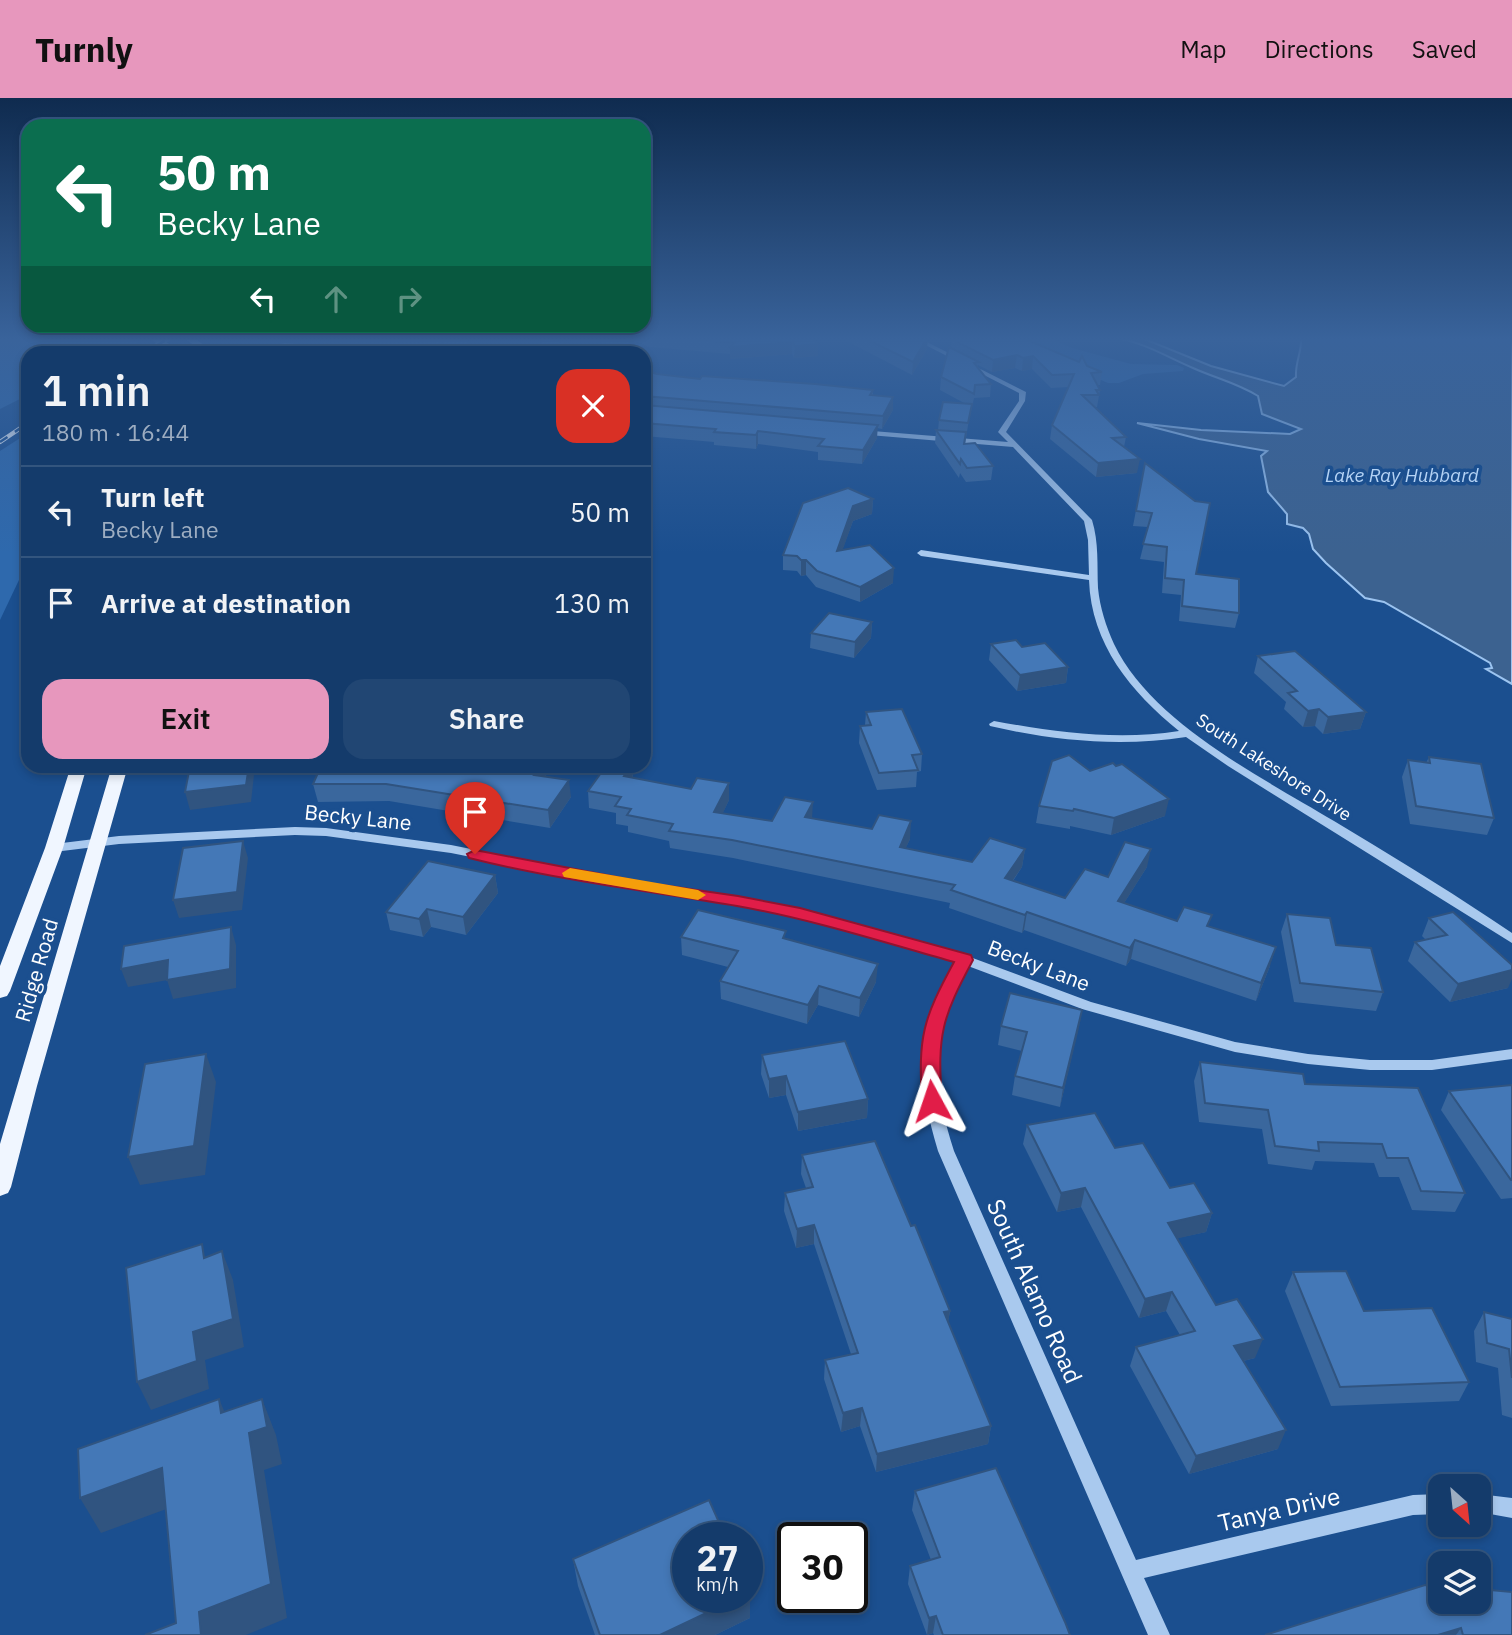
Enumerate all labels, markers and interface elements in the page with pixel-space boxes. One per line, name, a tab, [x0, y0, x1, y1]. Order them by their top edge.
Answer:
text: Turnly	[35, 28, 133, 71]
text: Map	[1180, 33, 1226, 65]
text: Directions	[1264, 33, 1374, 65]
text: Saved	[1412, 33, 1477, 65]
text: 50 m	[157, 140, 271, 203]
icon: left	[42, 147, 133, 238]
text: Becky Lane	[157, 202, 321, 244]
icon: left	[244, 280, 282, 318]
icon: ahead	[317, 280, 355, 318]
icon: right	[390, 280, 428, 318]
text: 1 min	[42, 363, 151, 418]
button: close	[556, 369, 630, 443]
text: 180 m · 16:44	[42, 417, 189, 447]
water label: Lake Ray Hubbard	[1325, 463, 1480, 487]
text: Turn left	[101, 480, 204, 514]
icon: left	[42, 493, 80, 531]
text: 50 m	[570, 495, 630, 529]
text: Becky Lane	[101, 514, 219, 544]
icon: arrive	[42, 584, 80, 622]
text: Arrive at destination	[101, 586, 351, 620]
text: 130 m	[554, 586, 630, 620]
button: Exit	[42, 679, 329, 759]
button: Share	[343, 679, 630, 759]
street label: South Lakeshore Drive	[1192, 708, 1356, 826]
pin	[445, 782, 505, 854]
icon: arrive	[456, 793, 494, 831]
street label: Becky Lane	[303, 797, 413, 837]
street label: Ridge Road	[8, 915, 64, 1025]
street label: Becky Lane	[984, 933, 1094, 997]
position arrow	[895, 1064, 969, 1138]
street label: South Alamo Road	[980, 1194, 1090, 1388]
north arrow	[1428, 1474, 1491, 1536]
map controls	[1428, 1474, 1491, 1614]
street label: Tanya Drive	[1215, 1479, 1343, 1539]
speed limit sign: 30	[777, 1522, 868, 1613]
text: 27	[696, 1535, 739, 1581]
button: layers	[1428, 1551, 1491, 1614]
text: km/h	[696, 1573, 739, 1596]

